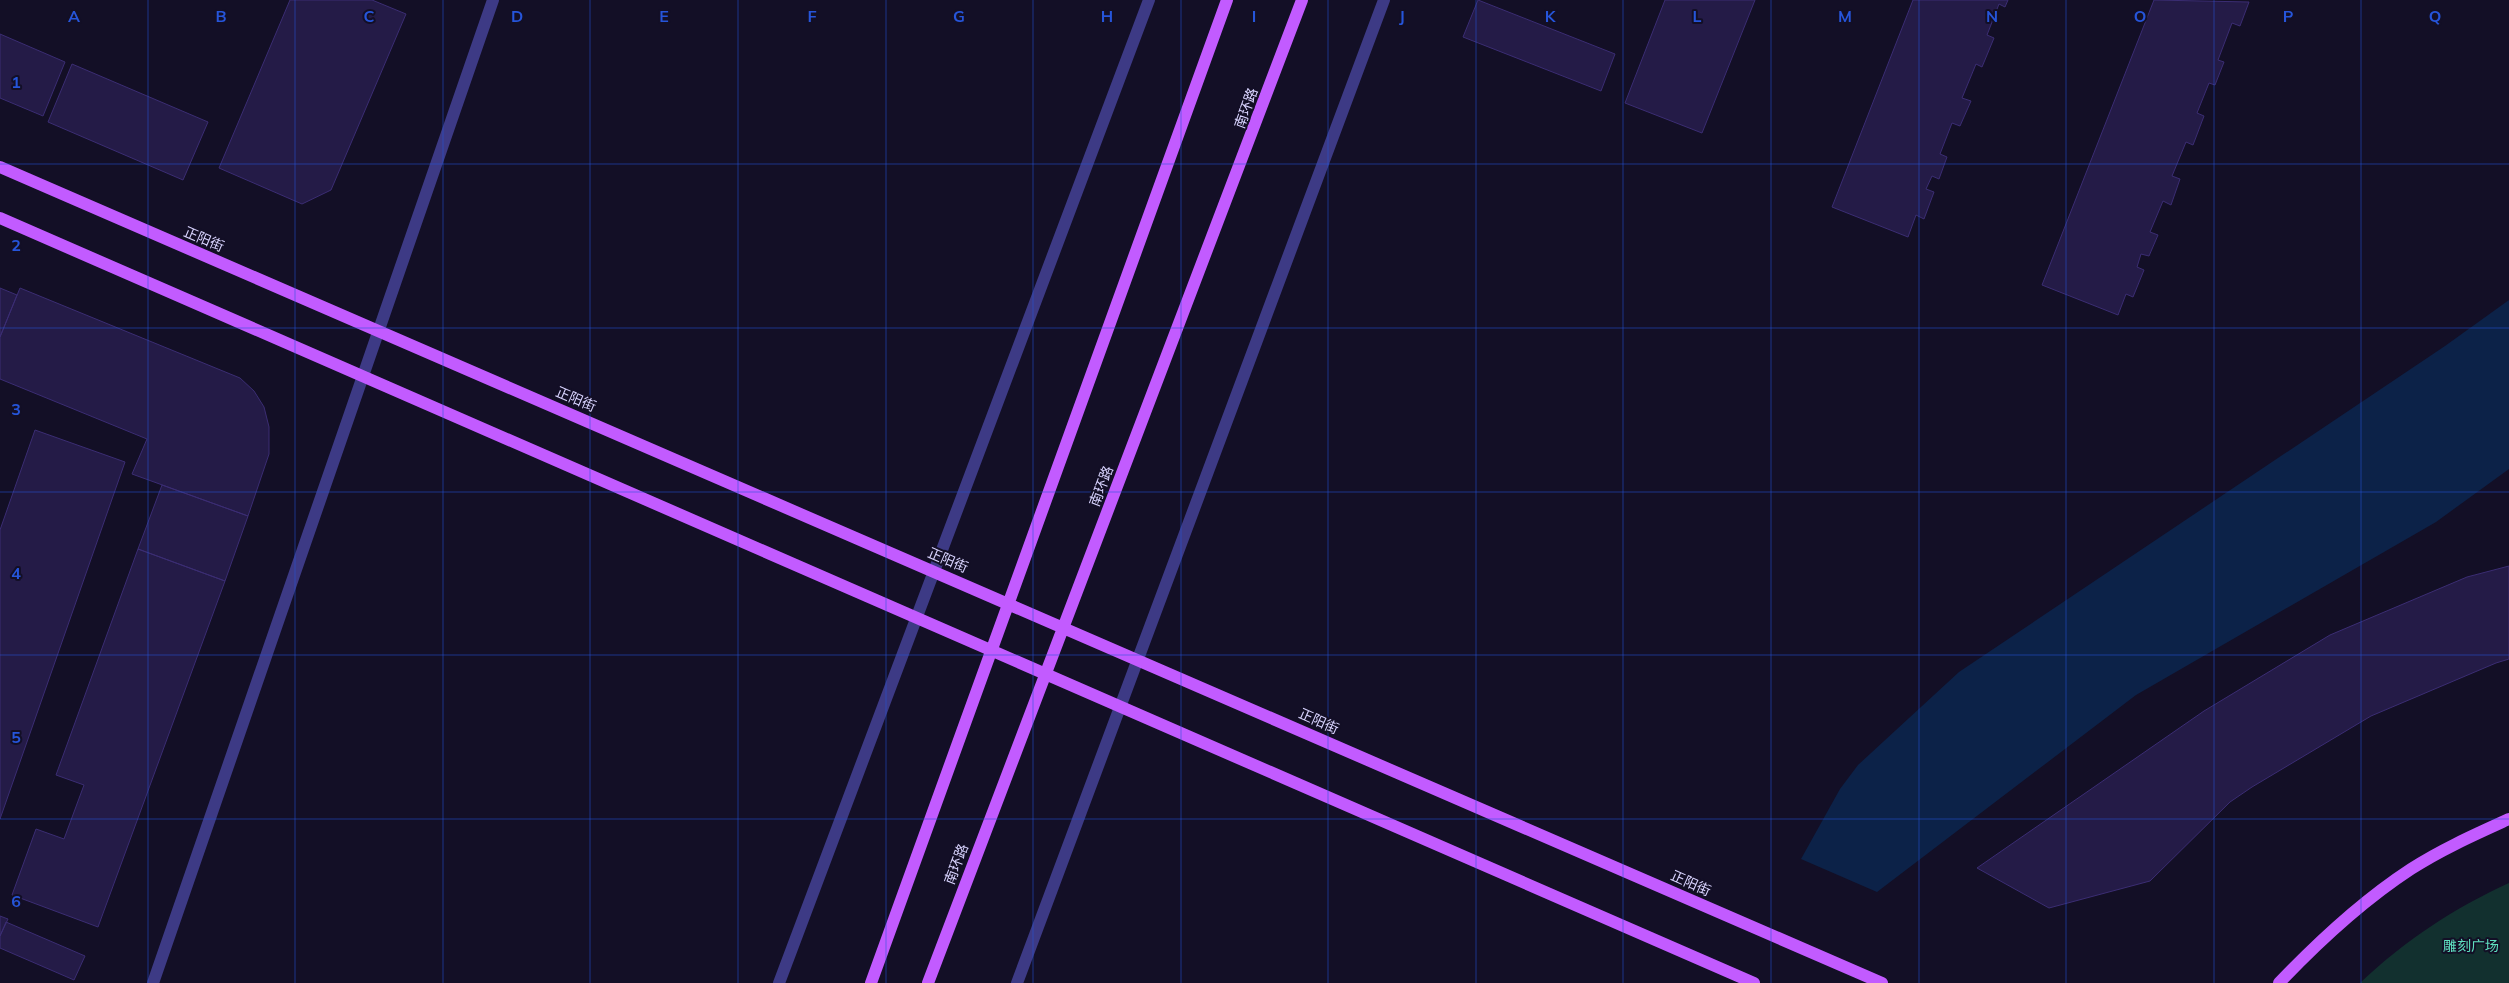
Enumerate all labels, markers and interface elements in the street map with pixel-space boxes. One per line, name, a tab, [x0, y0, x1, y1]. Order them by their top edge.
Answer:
text: A	[68, 6, 80, 26]
text: B	[215, 6, 227, 26]
text: C	[364, 6, 375, 26]
text: D	[511, 6, 523, 26]
text: E	[659, 6, 669, 26]
text: F	[807, 6, 817, 26]
text: G	[953, 6, 965, 26]
text: H	[1101, 6, 1113, 26]
text: I	[1252, 6, 1256, 26]
text: J	[1399, 6, 1405, 26]
text: K	[1545, 6, 1557, 26]
text: L	[1693, 6, 1702, 26]
text: M	[1838, 6, 1852, 26]
text: N	[1986, 6, 1998, 26]
text: O	[2134, 6, 2146, 26]
text: P	[2283, 6, 2294, 26]
text: Q	[2429, 6, 2441, 26]
text: 1	[11, 72, 21, 92]
street label: 南环路	[1230, 85, 1262, 131]
street label: 正阳街	[181, 223, 227, 255]
text: 2	[11, 235, 21, 255]
street label: 正阳街	[553, 383, 599, 415]
text: 3	[11, 399, 21, 419]
street label: 南环路	[1085, 463, 1117, 509]
street label: 正阳街	[925, 544, 971, 576]
text: 4	[11, 563, 21, 583]
street label: 正阳街	[1296, 704, 1342, 738]
text: 5	[11, 727, 21, 747]
street label: 南环路	[940, 841, 972, 887]
street label: 正阳街	[1668, 866, 1714, 900]
text: 6	[11, 891, 21, 911]
park label: 雕刻广场	[2443, 937, 2499, 955]

